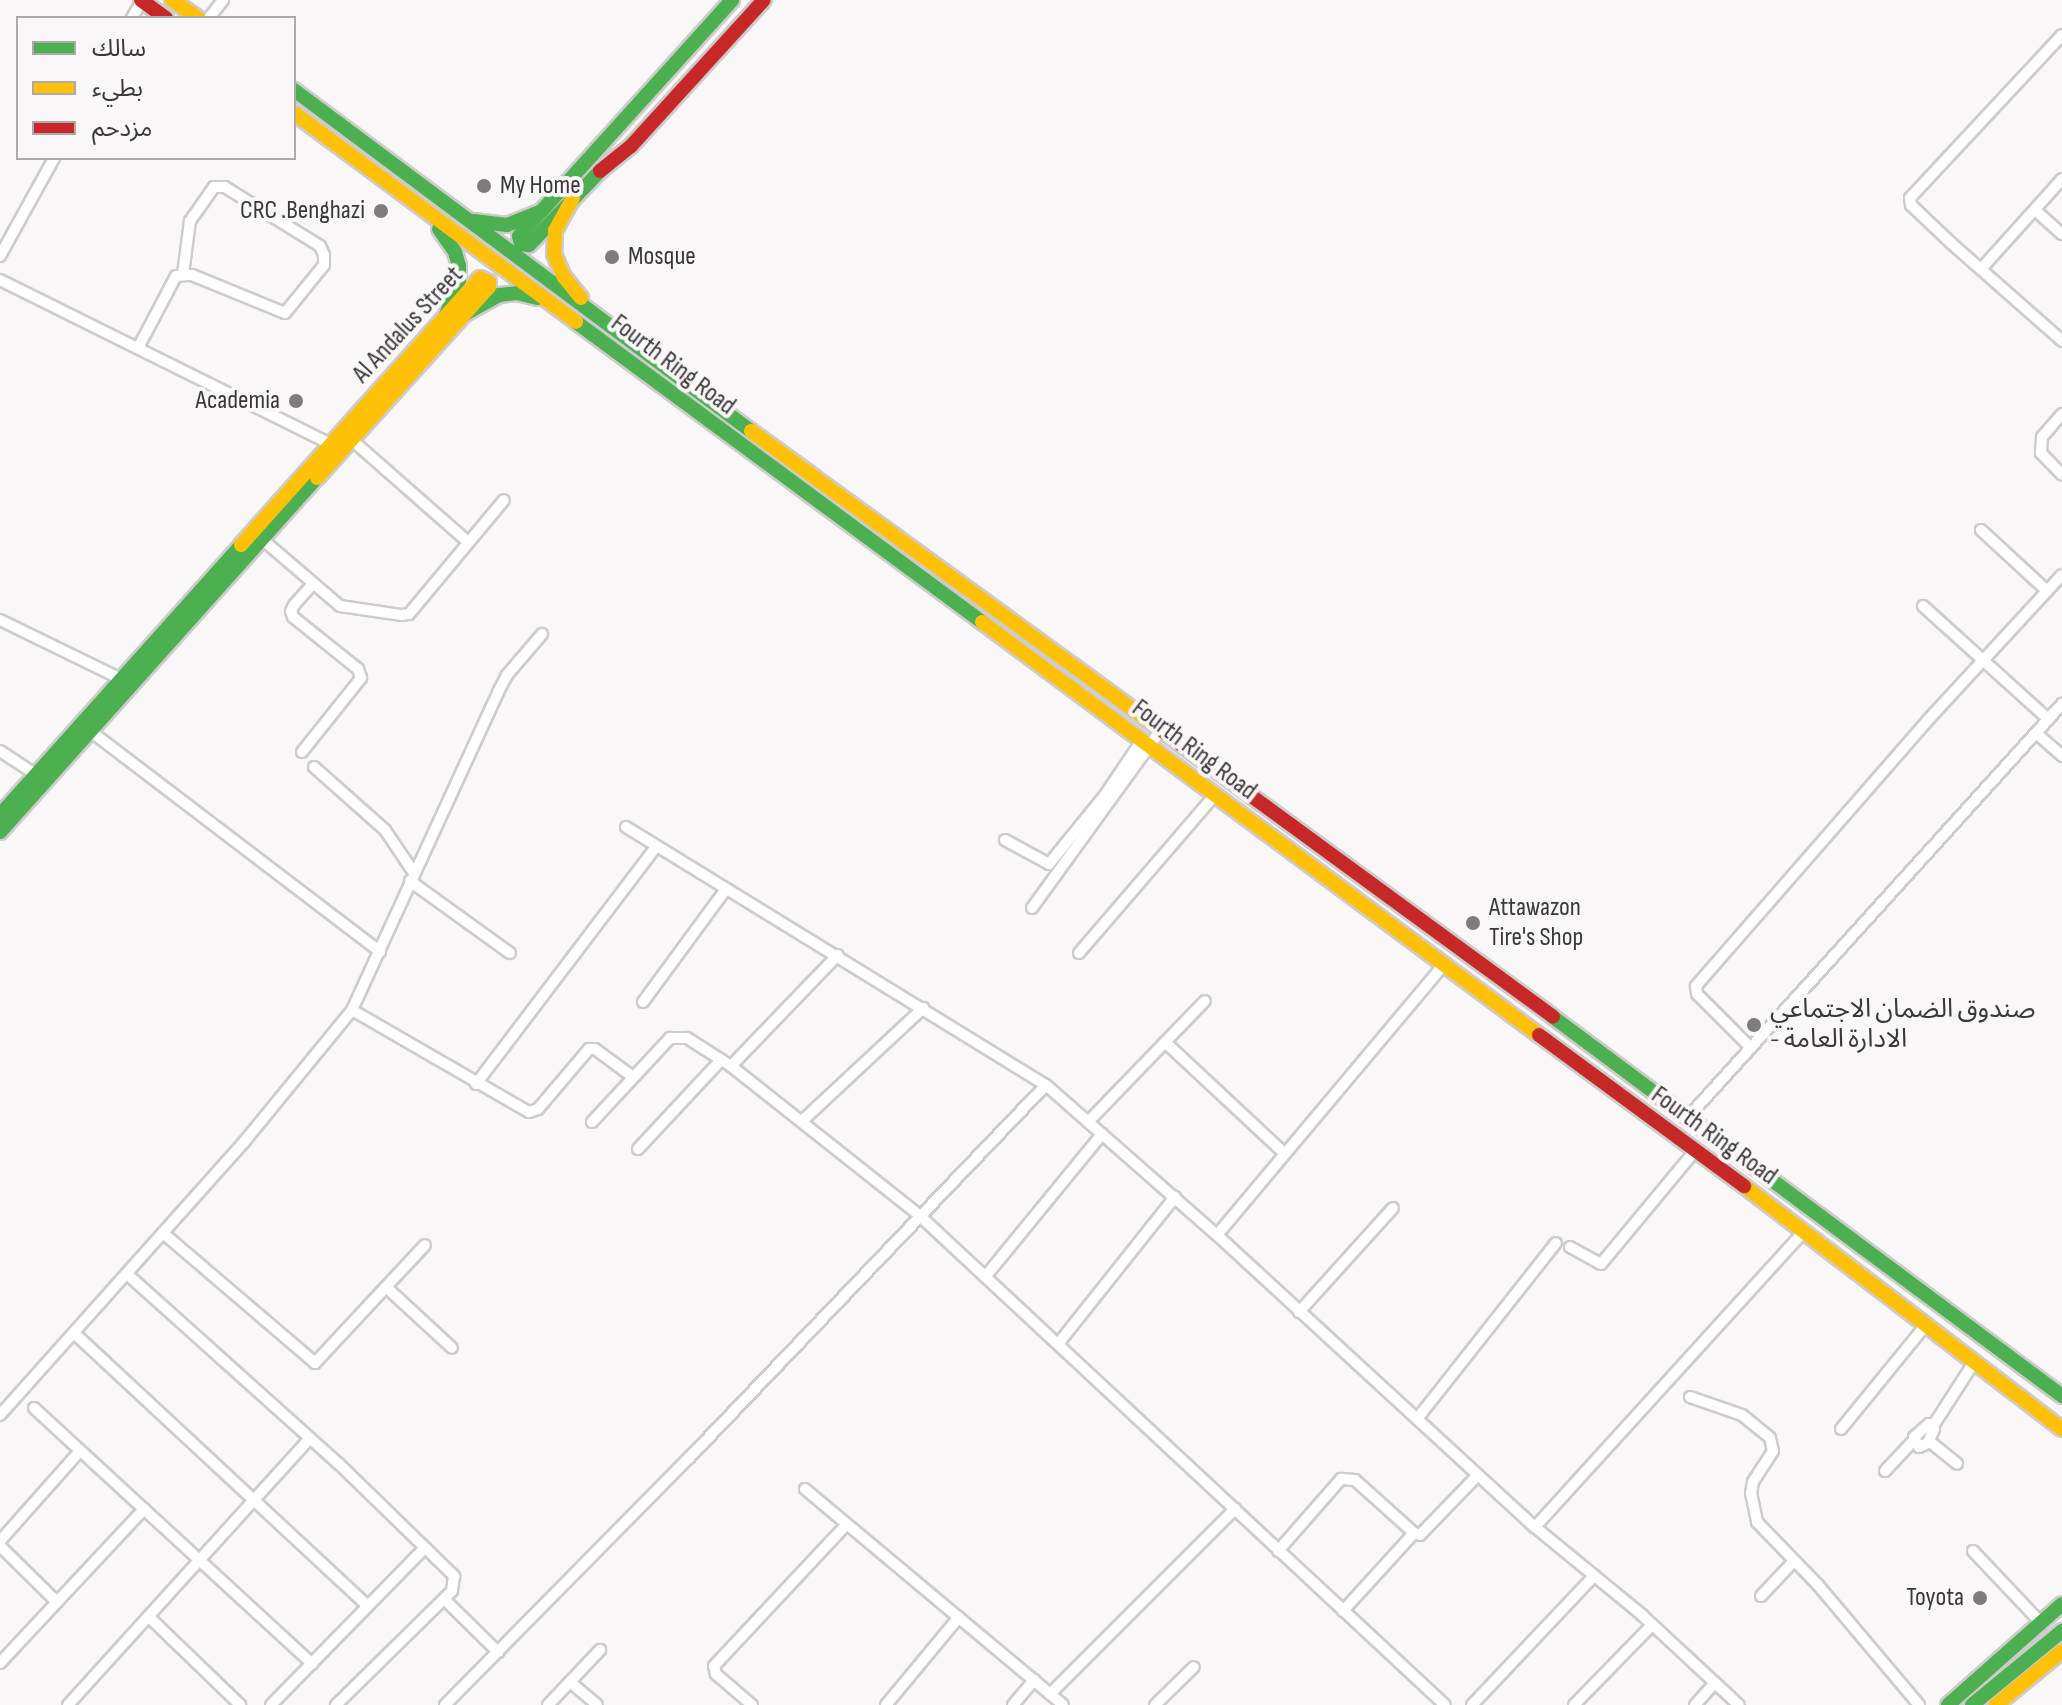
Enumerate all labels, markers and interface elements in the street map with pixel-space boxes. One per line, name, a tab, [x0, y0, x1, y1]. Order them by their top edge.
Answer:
legend	[16, 16, 296, 160]
text: سالك	[92, 34, 146, 63]
text: بطيء	[92, 74, 143, 103]
text: مزدحم	[92, 114, 152, 143]
place label: My Home	[500, 170, 581, 202]
marker: My Home	[475, 177, 493, 195]
place label: CRC .Benghazi	[240, 195, 365, 227]
marker: CRC .Benghazi	[372, 202, 390, 220]
place label: Mosque	[628, 241, 696, 273]
marker: Mosque	[603, 248, 621, 266]
street label: Al Andalus Street	[346, 260, 470, 390]
street label: Fourth Ring Road	[605, 308, 741, 422]
place label: Academia	[196, 385, 280, 417]
marker: Academia	[287, 392, 305, 410]
street label: Fourth Ring Road	[1126, 693, 1262, 807]
place label: Attawazon Tire's Shop	[1489, 892, 1583, 954]
marker: Attawazon Tire's Shop	[1464, 914, 1482, 932]
place label: صندوق الضمان الاجتماعي - الادارة العامة	[1770, 994, 2035, 1056]
marker: صندوق الضمان الاجتماعي - الادارة العامة	[1745, 1016, 1763, 1034]
street label: Fourth Ring Road	[1645, 1080, 1783, 1192]
place label: Toyota	[1906, 1582, 1964, 1614]
marker: Toyota	[1971, 1589, 1989, 1607]

